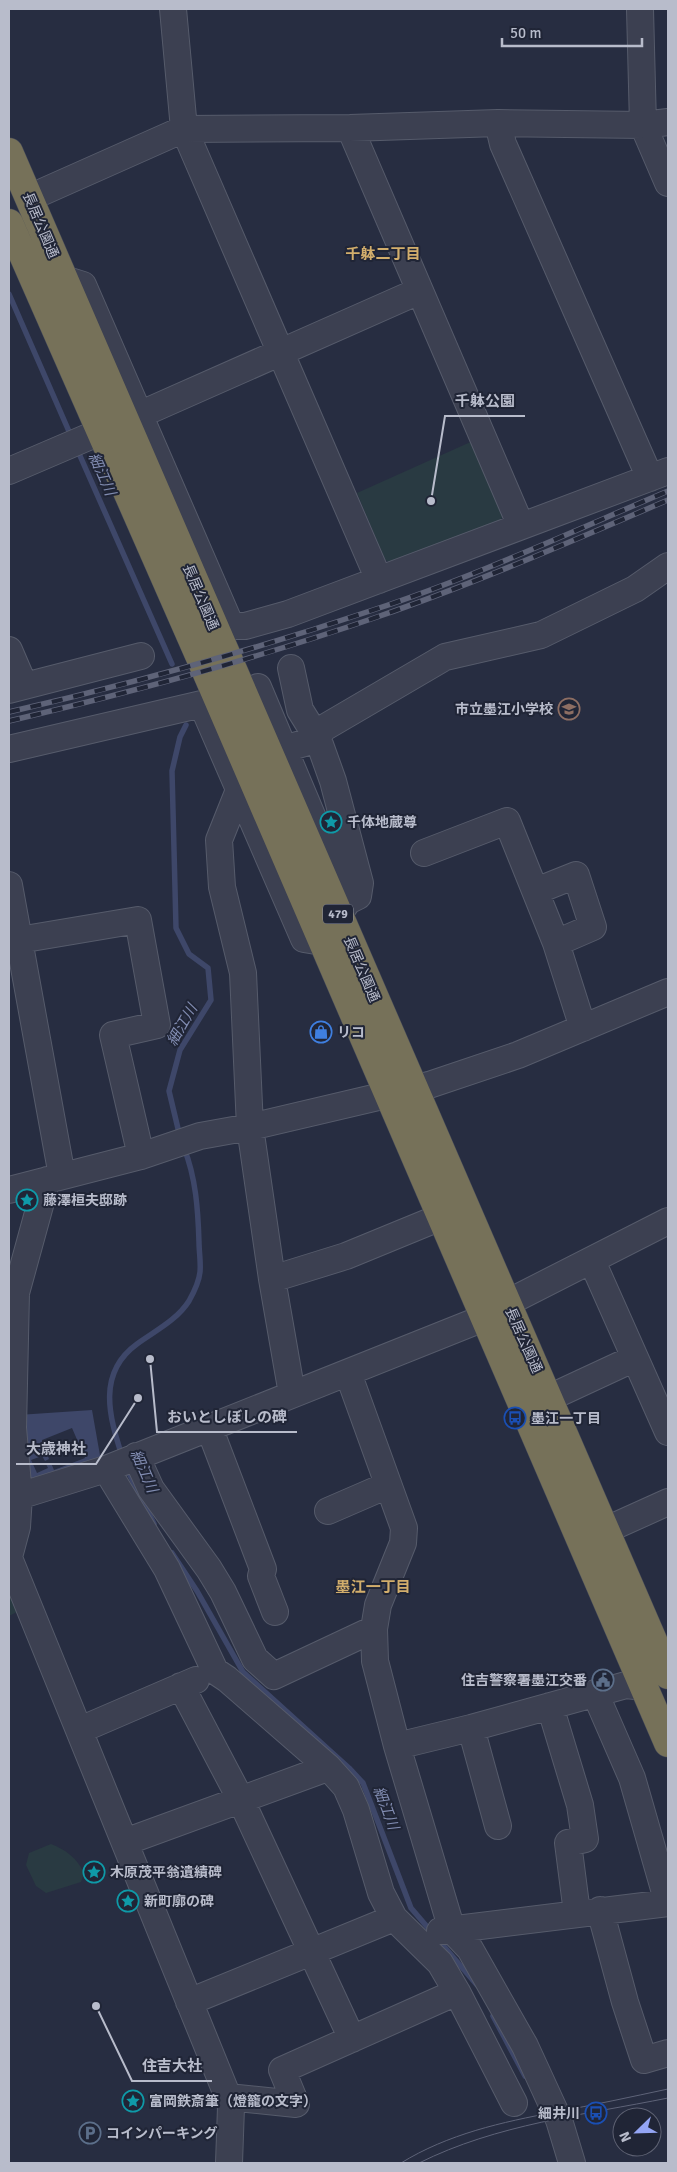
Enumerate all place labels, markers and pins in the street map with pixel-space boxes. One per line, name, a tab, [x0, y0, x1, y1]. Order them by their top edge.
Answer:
callout: 千躰公園	[445, 386, 525, 416]
school or university icon: 市立墨江小学校	[557, 697, 581, 721]
place label: 市立墨江小学校	[455, 701, 553, 718]
place icon: 千体地蔵尊	[319, 810, 343, 834]
place label: 千体地蔵尊	[347, 814, 417, 831]
shop icon: リコ	[309, 1020, 333, 1044]
place label: リコ	[337, 1024, 365, 1041]
place icon: 藤澤桓夫邸跡	[15, 1188, 39, 1212]
place label: 藤澤桓夫邸跡	[43, 1192, 127, 1209]
callout: おいとしぼしの碑	[157, 1402, 297, 1432]
bus stop icon: 墨江一丁目	[503, 1406, 527, 1430]
place label: 墨江一丁目	[531, 1410, 601, 1427]
callout: 大歳神社	[16, 1434, 96, 1464]
public building icon: 住吉警察署墨江交番	[591, 1668, 615, 1692]
place label: 住吉警察署墨江交番	[461, 1672, 587, 1689]
place icon: 木原茂平翁遺績碑	[82, 1860, 106, 1884]
place label: 木原茂平翁遺績碑	[110, 1864, 222, 1881]
place icon: 新町廓の碑	[116, 1889, 140, 1913]
place label: 新町廓の碑	[144, 1893, 214, 1910]
callout: 住吉大社	[132, 2051, 212, 2081]
place icon: 富岡鉄斎筆（燈籠の文字）	[121, 2089, 145, 2113]
place label: 富岡鉄斎筆（燈籠の文字）	[149, 2093, 317, 2110]
bus stop icon: 細井川	[584, 2101, 608, 2125]
place label: 細井川	[538, 2105, 580, 2122]
parking icon: コインパーキング	[78, 2121, 102, 2145]
place label: コインパーキング	[106, 2125, 218, 2142]

